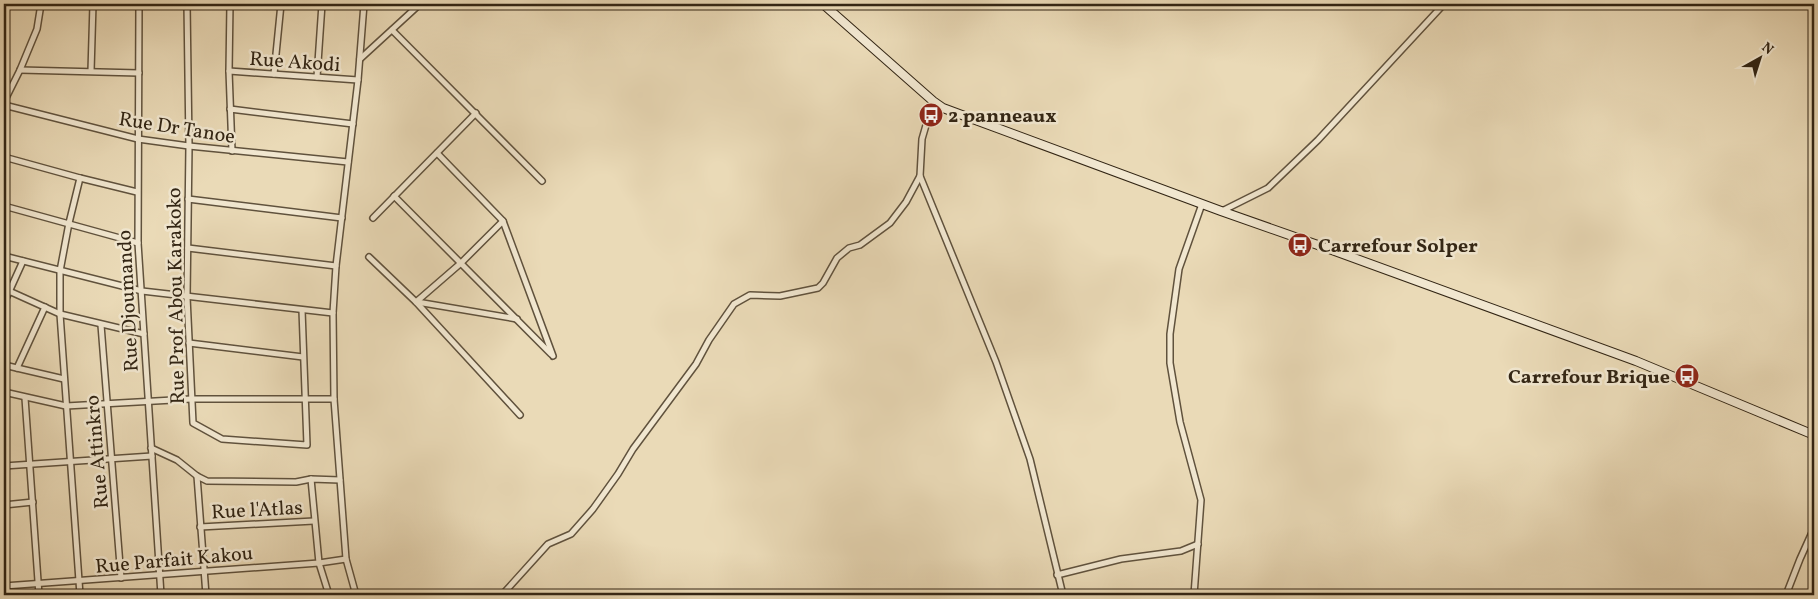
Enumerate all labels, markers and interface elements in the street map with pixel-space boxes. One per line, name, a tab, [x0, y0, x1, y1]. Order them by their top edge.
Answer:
north arrow	[1736, 32, 1786, 82]
text: N	[1757, 38, 1777, 60]
street label: Rue Akodi	[248, 46, 341, 80]
bus stop icon: 2 panneaux	[918, 102, 944, 128]
place label: 2 panneaux	[948, 103, 1057, 131]
street label: Rue Dr Tanoe	[117, 106, 237, 152]
street label: Rue Prof Abou Karakoko	[161, 187, 193, 405]
street label: Rue Djoumando	[111, 229, 147, 373]
bus stop icon: Carrefour Solper	[1287, 232, 1313, 258]
place label: Carrefour Solper	[1318, 233, 1478, 261]
bus stop icon: Carrefour Brique	[1674, 363, 1700, 389]
place label: Carrefour Brique	[1508, 364, 1670, 392]
street label: Rue Attinkro	[79, 394, 117, 510]
street label: Rue l'Atlas	[211, 495, 304, 527]
street label: Rue Parfait Kakou	[94, 540, 254, 582]

